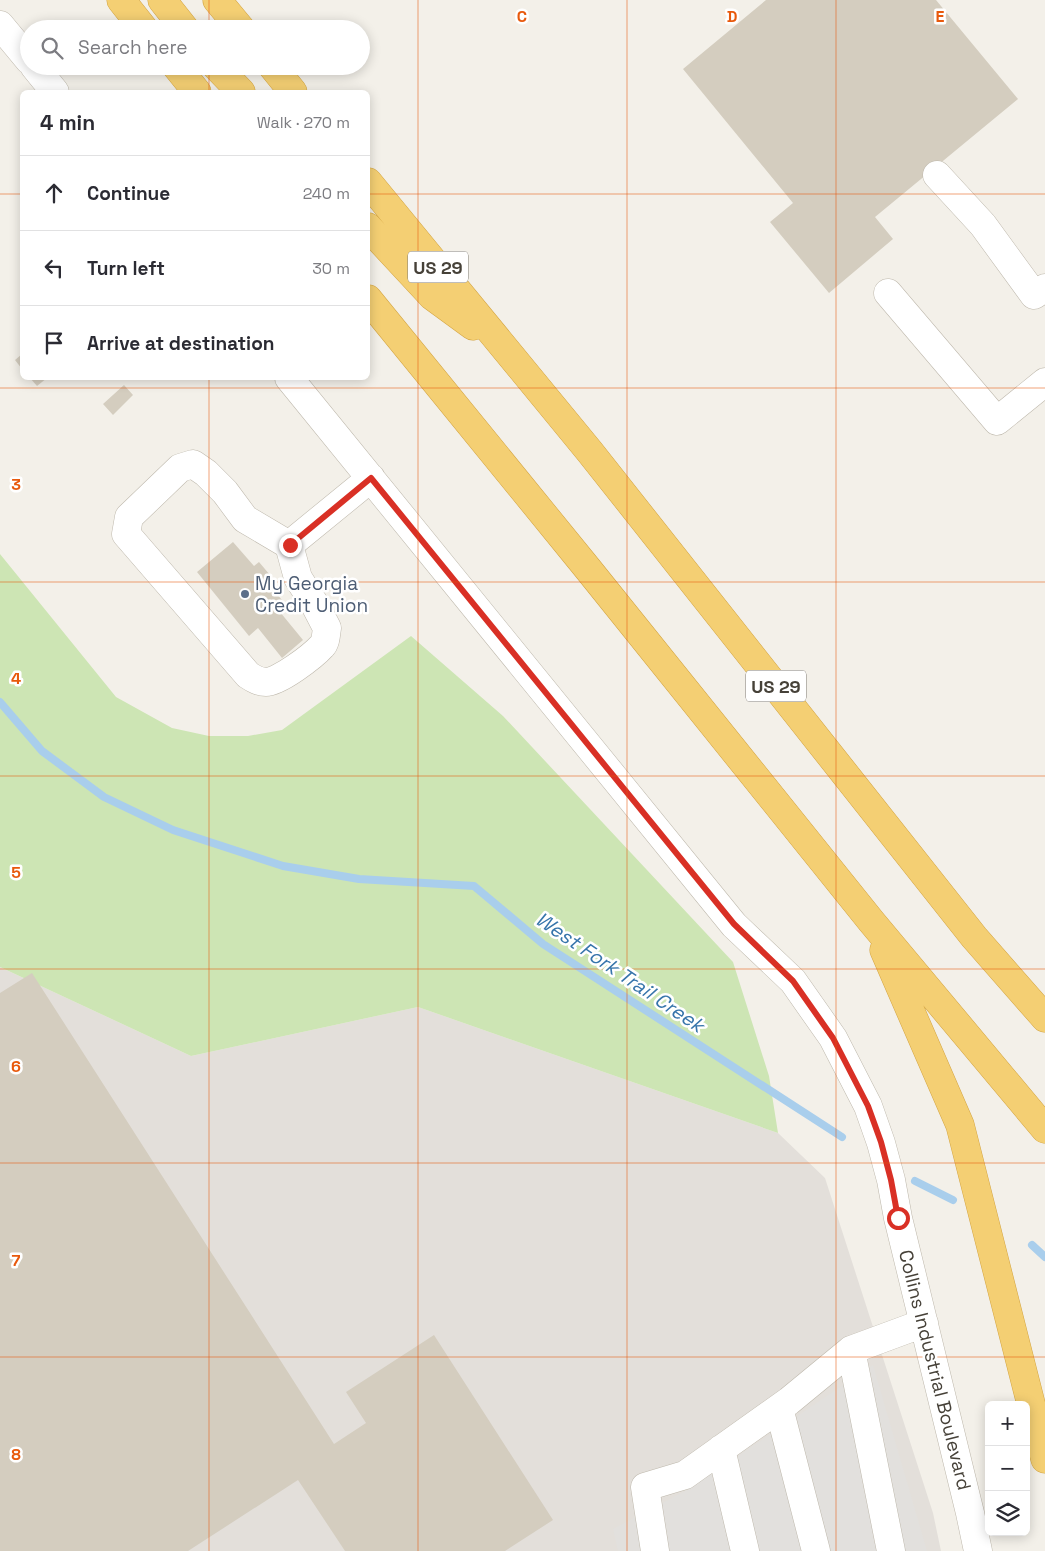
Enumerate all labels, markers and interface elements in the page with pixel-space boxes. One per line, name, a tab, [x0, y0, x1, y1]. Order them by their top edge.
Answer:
text: C	[517, 6, 527, 27]
text: D	[727, 6, 737, 27]
text: E	[936, 6, 945, 27]
search box	[20, 20, 370, 75]
icon: search	[38, 34, 66, 62]
text: Search here	[78, 35, 188, 60]
text: 4 min	[40, 109, 95, 136]
text: Walk · 270 m	[257, 112, 350, 133]
icon: ahead	[40, 179, 68, 207]
text: Continue	[87, 181, 170, 206]
text: 240 m	[303, 183, 350, 204]
road number: US 29	[408, 252, 468, 282]
icon: left	[40, 254, 68, 282]
text: Turn left	[87, 256, 165, 281]
text: 30 m	[312, 258, 350, 279]
icon: arrive	[40, 329, 68, 357]
text: Arrive at destination	[87, 331, 275, 356]
text: 3	[11, 474, 21, 495]
route end	[279, 534, 302, 557]
place label: My Georgia Credit Union	[255, 571, 368, 618]
marker: My Georgia Credit Union	[239, 588, 251, 600]
text: 4	[11, 668, 21, 689]
road number: US 29	[746, 670, 806, 701]
text: 5	[11, 862, 21, 883]
water label: West Fork Trail Creek	[531, 906, 711, 1039]
text: 6	[11, 1056, 21, 1077]
route start	[887, 1207, 910, 1230]
street label: Collins Industrial Boulevard	[893, 1247, 977, 1493]
text: 7	[12, 1250, 21, 1271]
map controls	[985, 1401, 1030, 1536]
button: +	[985, 1401, 1030, 1446]
text: 8	[11, 1444, 21, 1465]
button: −	[985, 1446, 1030, 1491]
button: layers	[985, 1491, 1030, 1536]

